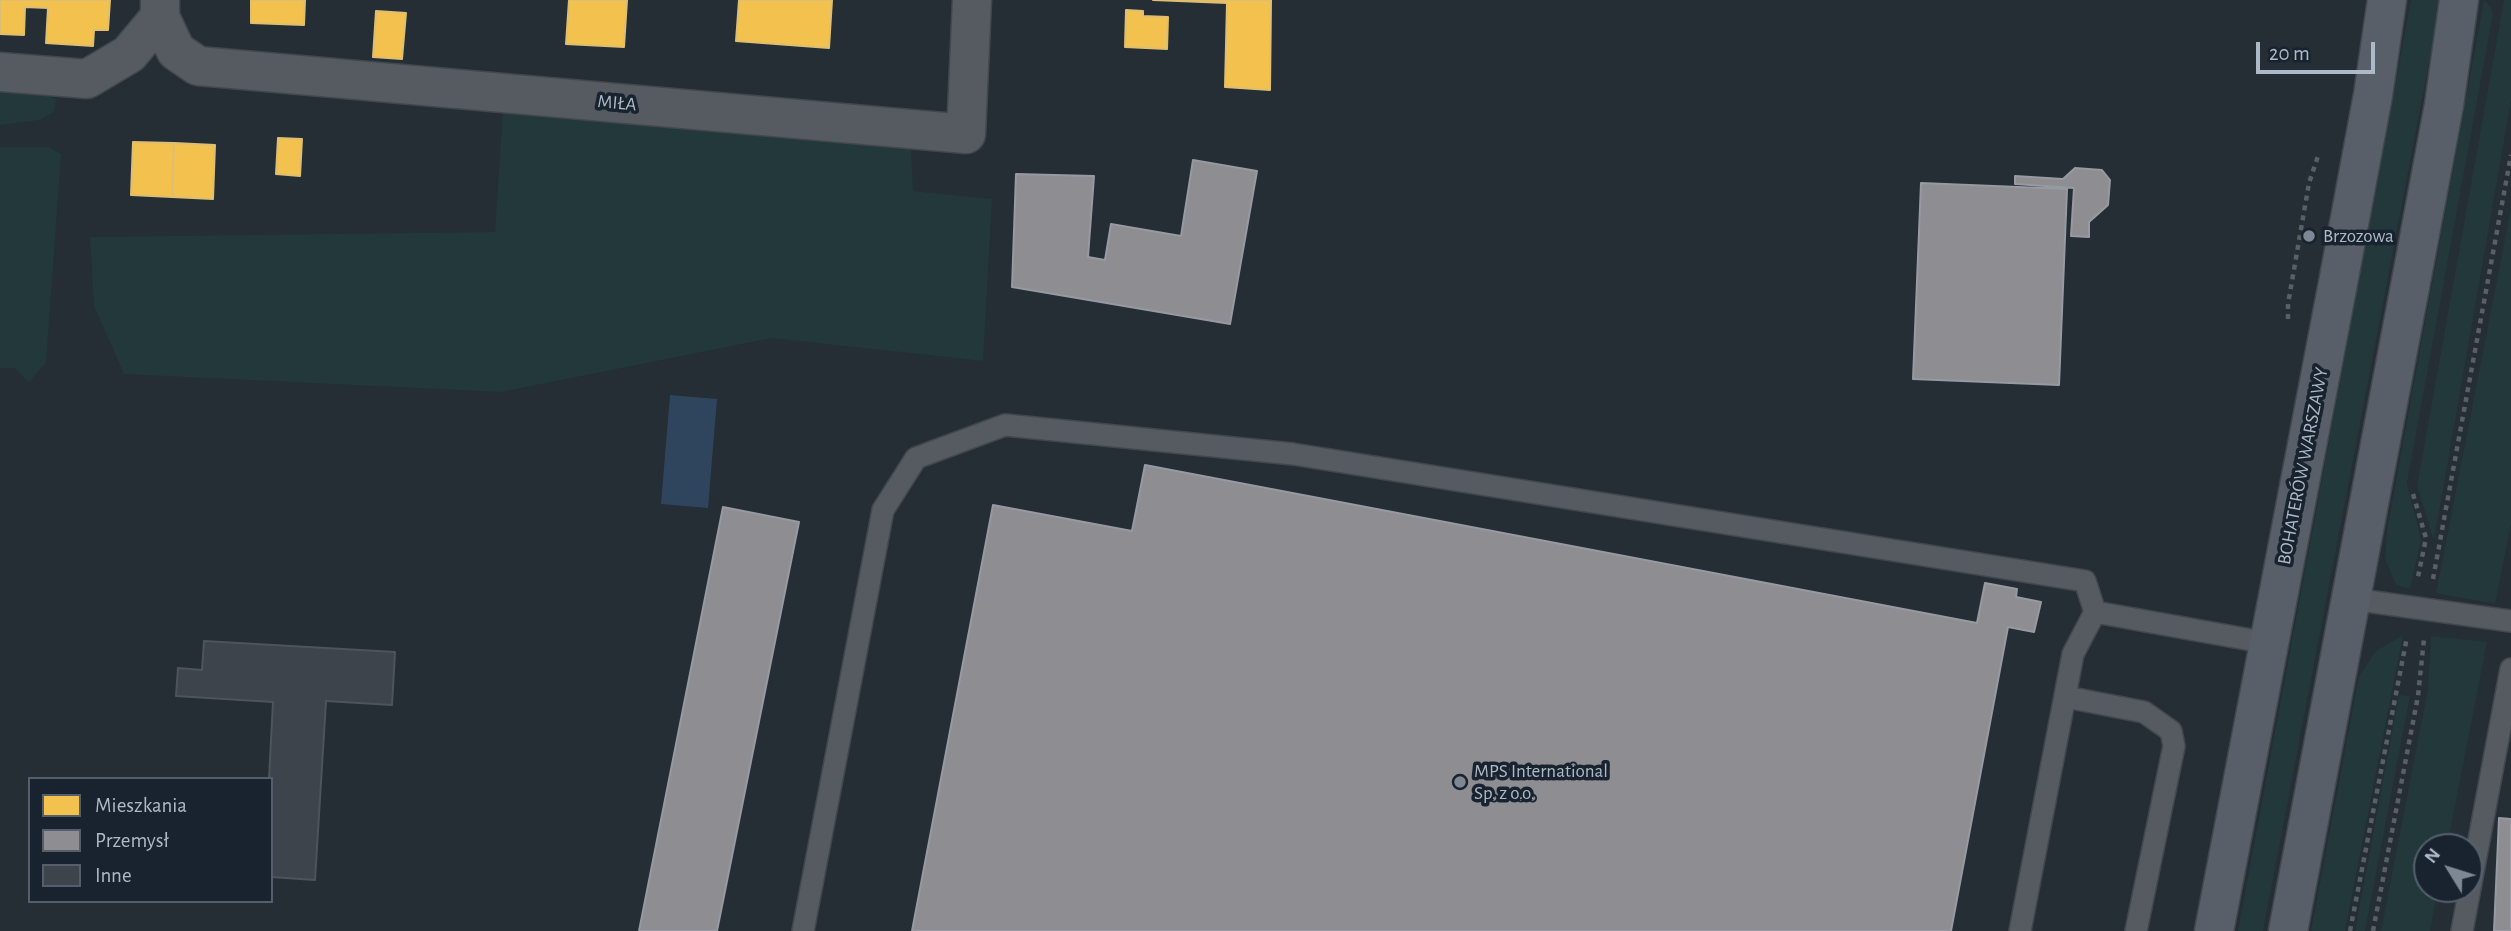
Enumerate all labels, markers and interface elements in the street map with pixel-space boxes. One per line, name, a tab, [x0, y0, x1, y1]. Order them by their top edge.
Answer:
scale bar	[2259, 28, 2378, 72]
text: 20 m	[2269, 43, 2310, 64]
street label: MIŁA	[596, 90, 638, 116]
place label: Brzozowa	[2323, 225, 2394, 247]
marker: Brzozowa	[2301, 228, 2317, 244]
street label: BOHATERÓW WARSZAWY	[2273, 365, 2333, 567]
place label: MPS International Sp. z o.o.	[1474, 760, 1608, 804]
marker: MPS International Sp. z o.o.	[1452, 774, 1468, 790]
legend	[28, 777, 273, 903]
text: Mieszkania	[95, 795, 187, 816]
text: Przemysł	[95, 830, 169, 851]
north arrow	[2413, 833, 2483, 903]
text: N	[2421, 845, 2444, 867]
text: Inne	[95, 865, 132, 886]

